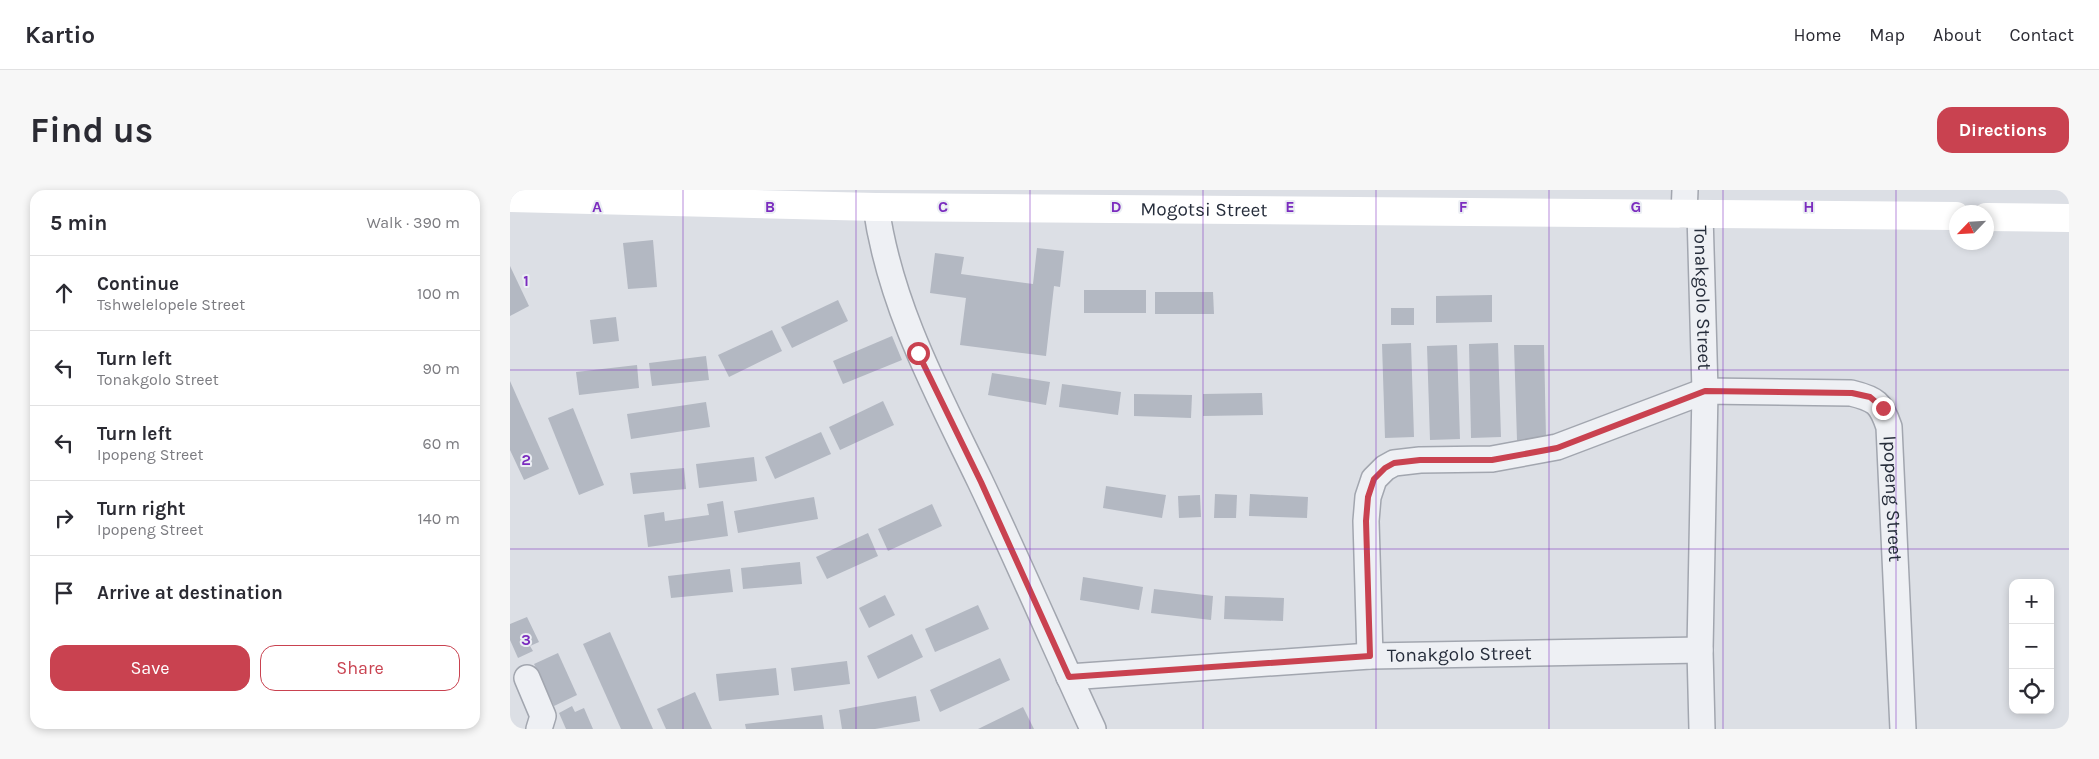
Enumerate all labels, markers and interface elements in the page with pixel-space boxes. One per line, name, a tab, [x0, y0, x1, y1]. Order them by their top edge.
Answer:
text: Kartio	[25, 21, 95, 49]
text: Home	[1793, 24, 1841, 46]
text: Map	[1869, 24, 1905, 46]
text: About	[1933, 24, 1982, 46]
text: Contact	[2010, 24, 2074, 46]
button: Directions	[1937, 107, 2069, 153]
text: Find us	[30, 110, 153, 151]
text: A	[592, 197, 602, 216]
text: B	[765, 197, 775, 216]
text: C	[938, 197, 948, 216]
text: D	[1111, 197, 1122, 216]
text: E	[1285, 197, 1295, 216]
text: F	[1459, 197, 1468, 216]
text: G	[1631, 197, 1641, 216]
text: H	[1803, 197, 1815, 216]
street label: Mogotsi Street	[1140, 198, 1268, 221]
north arrow	[1949, 205, 1994, 250]
text: 5 min	[50, 211, 107, 235]
text: Walk · 390 m	[366, 213, 460, 232]
street label: Tonakgolo Street	[1689, 225, 1715, 371]
text: 1	[523, 271, 529, 290]
text: Continue	[97, 273, 179, 295]
icon: ahead	[50, 279, 78, 307]
text: 100 m	[417, 284, 460, 303]
text: Tshwelelopele Street	[97, 295, 245, 314]
route start	[907, 342, 930, 365]
text: Turn left	[97, 348, 172, 370]
icon: left	[50, 354, 78, 382]
text: 90 m	[422, 359, 460, 378]
text: Tonakgolo Street	[97, 370, 219, 389]
route end	[1872, 397, 1895, 420]
text: Turn left	[97, 423, 172, 445]
icon: left	[50, 429, 78, 457]
text: 60 m	[423, 434, 460, 453]
street label: Ipopeng Street	[1878, 435, 1906, 562]
text: Ipopeng Street	[97, 445, 204, 464]
text: 2	[521, 450, 531, 469]
text: Turn right	[97, 498, 186, 520]
icon: right	[50, 504, 78, 532]
text: 140 m	[418, 509, 460, 528]
text: Ipopeng Street	[97, 520, 204, 539]
icon: arrive	[50, 579, 78, 607]
map controls	[2009, 579, 2054, 714]
button: +	[2009, 579, 2054, 624]
text: Arrive at destination	[97, 582, 283, 604]
button: −	[2009, 624, 2054, 669]
text: 3	[521, 630, 531, 649]
street label: Tonakgolo Street	[1387, 642, 1532, 667]
button: Save	[50, 645, 250, 691]
button: Share	[260, 645, 460, 691]
button: locate	[2009, 669, 2054, 714]

